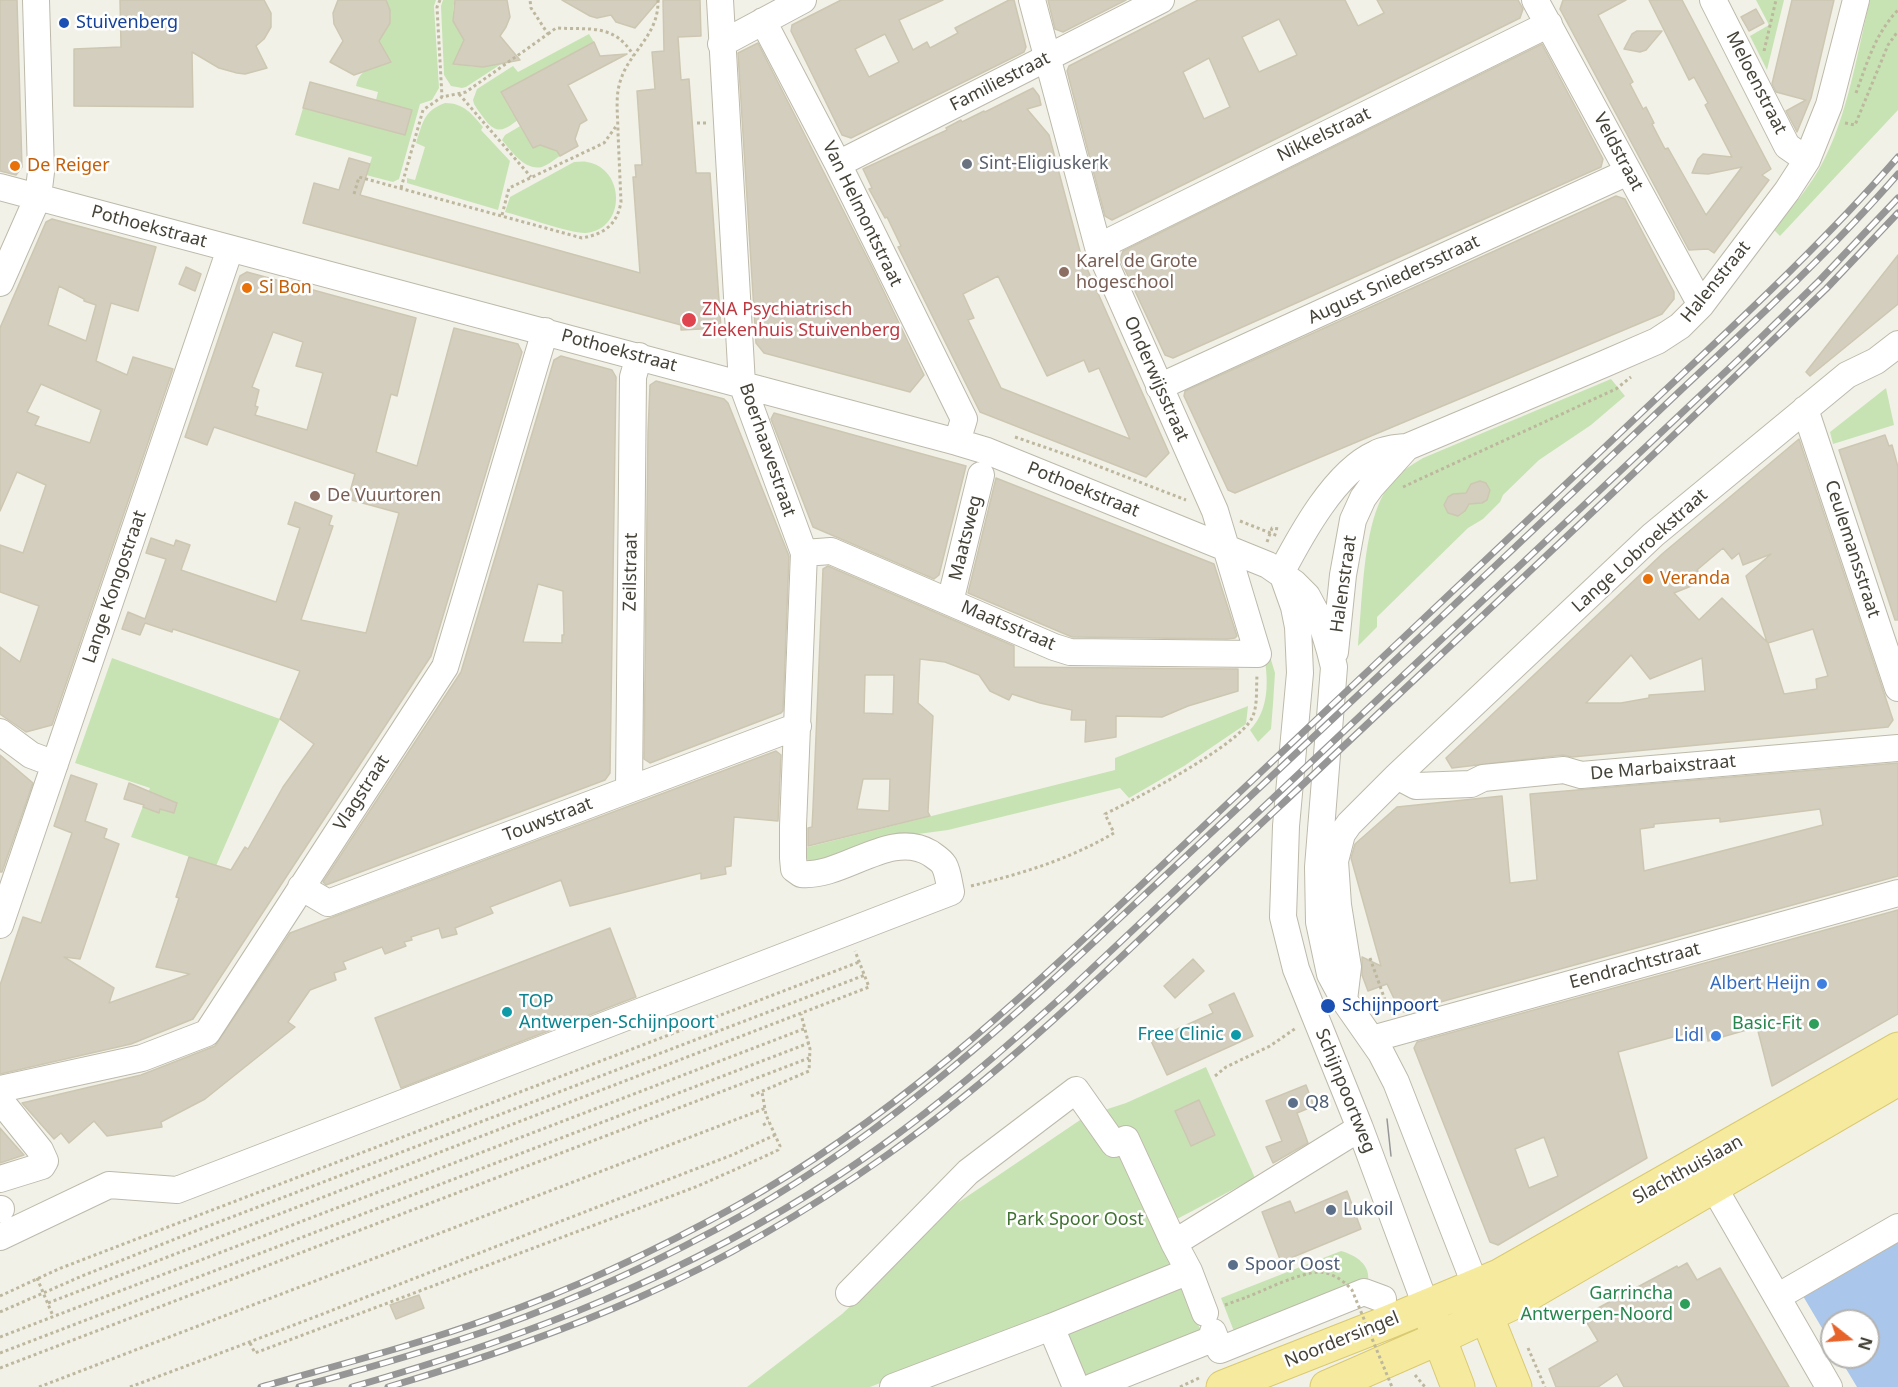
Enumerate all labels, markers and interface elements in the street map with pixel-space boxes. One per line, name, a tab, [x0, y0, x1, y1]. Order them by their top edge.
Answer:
place label: Stuivenberg	[76, 12, 178, 34]
marker: Stuivenberg	[57, 16, 71, 30]
street label: Meloenstraat	[1721, 28, 1791, 138]
street label: Familiestraat	[946, 48, 1054, 116]
street label: Nikkelstraat	[1274, 103, 1374, 167]
street label: Veldstraat	[1588, 109, 1648, 195]
street label: Van Helmontstraat	[818, 138, 906, 290]
place label: Sint-Eligiuskerk	[979, 153, 1109, 175]
place label: De Reiger	[27, 155, 110, 177]
marker: Sint-Eligiuskerk	[960, 157, 974, 171]
marker: De Reiger	[8, 159, 22, 173]
street label: Pothoekstraat	[89, 201, 209, 253]
street label: August Sniedersstraat	[1305, 231, 1483, 329]
street label: Halenstraat	[1677, 237, 1755, 327]
place label: Karel de Grote hogeschool	[1076, 251, 1197, 294]
marker: Karel de Grote hogeschool	[1057, 265, 1071, 279]
place label: Si Bon	[259, 277, 312, 299]
marker: Si Bon	[240, 281, 254, 295]
place label: ZNA Psychiatrisch Ziekenhuis Stuivenberg	[702, 299, 900, 342]
marker: ZNA Psychiatrisch Ziekenhuis Stuivenberg	[680, 311, 698, 329]
street label: Onderwijsstraat	[1119, 313, 1193, 445]
street label: Pothoekstraat	[559, 325, 679, 377]
street label: Boerhaavestraat	[734, 380, 800, 520]
street label: Pothoekstraat	[1024, 458, 1142, 522]
street label: Ceulemansstraat	[1820, 478, 1884, 620]
place label: De Vuurtoren	[327, 485, 441, 507]
street label: Lange Lobroekstraat	[1568, 485, 1712, 617]
marker: De Vuurtoren	[308, 489, 322, 503]
street label: Maatsweg	[945, 493, 987, 583]
street label: Lange Kongostraat	[79, 508, 151, 666]
street label: Zeilstraat	[620, 533, 642, 611]
street label: Halenstraat	[1326, 534, 1362, 634]
place label: Veranda	[1660, 568, 1730, 590]
marker: Veranda	[1641, 572, 1655, 586]
street label: Maatsstraat	[958, 596, 1058, 656]
street label: Vlagstraat	[330, 751, 394, 835]
street label: De Marbaixstraat	[1589, 751, 1737, 785]
street label: Touwstraat	[500, 793, 596, 847]
street label: Eendrachtstraat	[1567, 938, 1703, 994]
place label: Albert Heijn	[1710, 973, 1810, 995]
marker: Albert Heijn	[1815, 977, 1829, 991]
place label: TOP Antwerpen-Schijnpoort	[519, 991, 715, 1034]
place label: Schijnpoort	[1342, 995, 1439, 1017]
marker: Schijnpoort	[1319, 997, 1337, 1015]
marker: TOP Antwerpen-Schijnpoort	[500, 1005, 514, 1019]
place label: Basic-Fit	[1732, 1013, 1802, 1035]
marker: Basic-Fit	[1807, 1017, 1821, 1031]
place label: Free Clinic	[1138, 1024, 1224, 1046]
place label: Lidl	[1674, 1025, 1704, 1047]
street label: Schijnpoortweg	[1310, 1026, 1380, 1156]
marker: Free Clinic	[1229, 1028, 1243, 1042]
marker: Lidl	[1709, 1029, 1723, 1043]
place label: Q8	[1305, 1092, 1329, 1114]
marker: Q8	[1286, 1096, 1300, 1110]
street label: Slachthuislaan	[1629, 1131, 1747, 1209]
place label: Lukoil	[1343, 1199, 1393, 1221]
marker: Lukoil	[1324, 1203, 1338, 1217]
park label: Park Spoor Oost	[1006, 1209, 1144, 1231]
place label: Spoor Oost	[1245, 1254, 1340, 1276]
marker: Spoor Oost	[1226, 1258, 1240, 1272]
place label: Garrincha Antwerpen-Noord	[1520, 1283, 1673, 1326]
marker: Garrincha Antwerpen-Noord	[1678, 1297, 1692, 1311]
street label: Noordersingel	[1282, 1307, 1402, 1373]
north arrow	[1820, 1309, 1880, 1369]
text: N	[1853, 1334, 1878, 1353]

